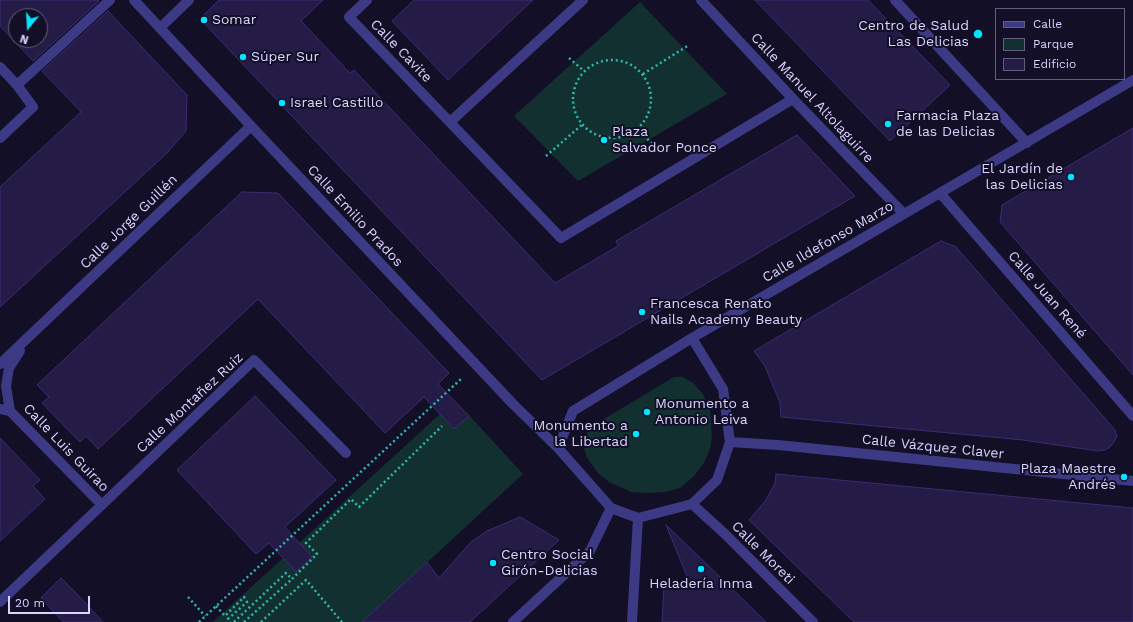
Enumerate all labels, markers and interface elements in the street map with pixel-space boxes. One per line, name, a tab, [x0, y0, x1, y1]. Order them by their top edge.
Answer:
north arrow	[8, 8, 48, 48]
legend	[995, 8, 1125, 80]
place label: Somar	[212, 12, 256, 28]
marker: Somar	[199, 15, 209, 25]
street label: Calle Cavite	[367, 16, 435, 86]
text: Calle	[1033, 17, 1062, 31]
place label: Centro de Salud Las Delicias	[858, 18, 969, 50]
marker: Centro de Salud Las Delicias	[972, 28, 984, 40]
street label: Calle Manuel Altolaguirre	[747, 29, 877, 167]
text: N	[19, 31, 30, 46]
text: Parque	[1033, 37, 1074, 51]
place label: Súper Sur	[251, 49, 319, 65]
marker: Súper Sur	[238, 52, 248, 62]
text: Edificio	[1033, 57, 1076, 71]
place label: Israel Castillo	[290, 95, 383, 111]
marker: Israel Castillo	[277, 98, 287, 108]
place label: Farmacia Plaza de las Delicias	[896, 108, 999, 140]
marker: Farmacia Plaza de las Delicias	[883, 119, 893, 129]
place label: Plaza Salvador Ponce	[612, 124, 717, 156]
marker: Plaza Salvador Ponce	[599, 135, 609, 145]
place label: El Jardín de las Delicias	[981, 161, 1063, 194]
street label: Calle Emilio Prados	[304, 162, 406, 270]
street label: Calle Jorge Guillén	[77, 171, 181, 273]
marker: El Jardín de las Delicias	[1066, 172, 1076, 182]
street label: Calle Ildefonso Marzo	[760, 198, 896, 286]
street label: Calle Juan René	[1004, 248, 1090, 342]
place label: Francesca Renato Nails Academy Beauty	[650, 296, 802, 328]
marker: Francesca Renato Nails Academy Beauty	[637, 307, 647, 317]
street label: Calle Montañez Ruiz	[133, 349, 247, 457]
place label: Monumento a Antonio Leiva	[655, 396, 749, 428]
street label: Calle Luis Guirao	[20, 400, 112, 496]
marker: Monumento a Antonio Leiva	[642, 407, 652, 417]
place label: Monumento a la Libertad	[534, 418, 628, 450]
marker: Monumento a la Libertad	[631, 429, 641, 439]
street label: Calle Vázquez Claver	[861, 431, 1005, 463]
place label: Plaza Maestre Andrés	[1020, 461, 1116, 494]
marker: Plaza Maestre Andrés	[1119, 472, 1129, 482]
street label: Calle Moreti	[728, 518, 798, 588]
place label: Centro Social Girón-Delicias	[501, 547, 598, 580]
marker: Centro Social Girón-Delicias	[488, 558, 498, 568]
marker: Heladería Inma	[696, 564, 706, 574]
place label: Heladería Inma	[649, 576, 753, 592]
scale bar	[10, 588, 92, 614]
text: 20 m	[15, 596, 45, 610]

